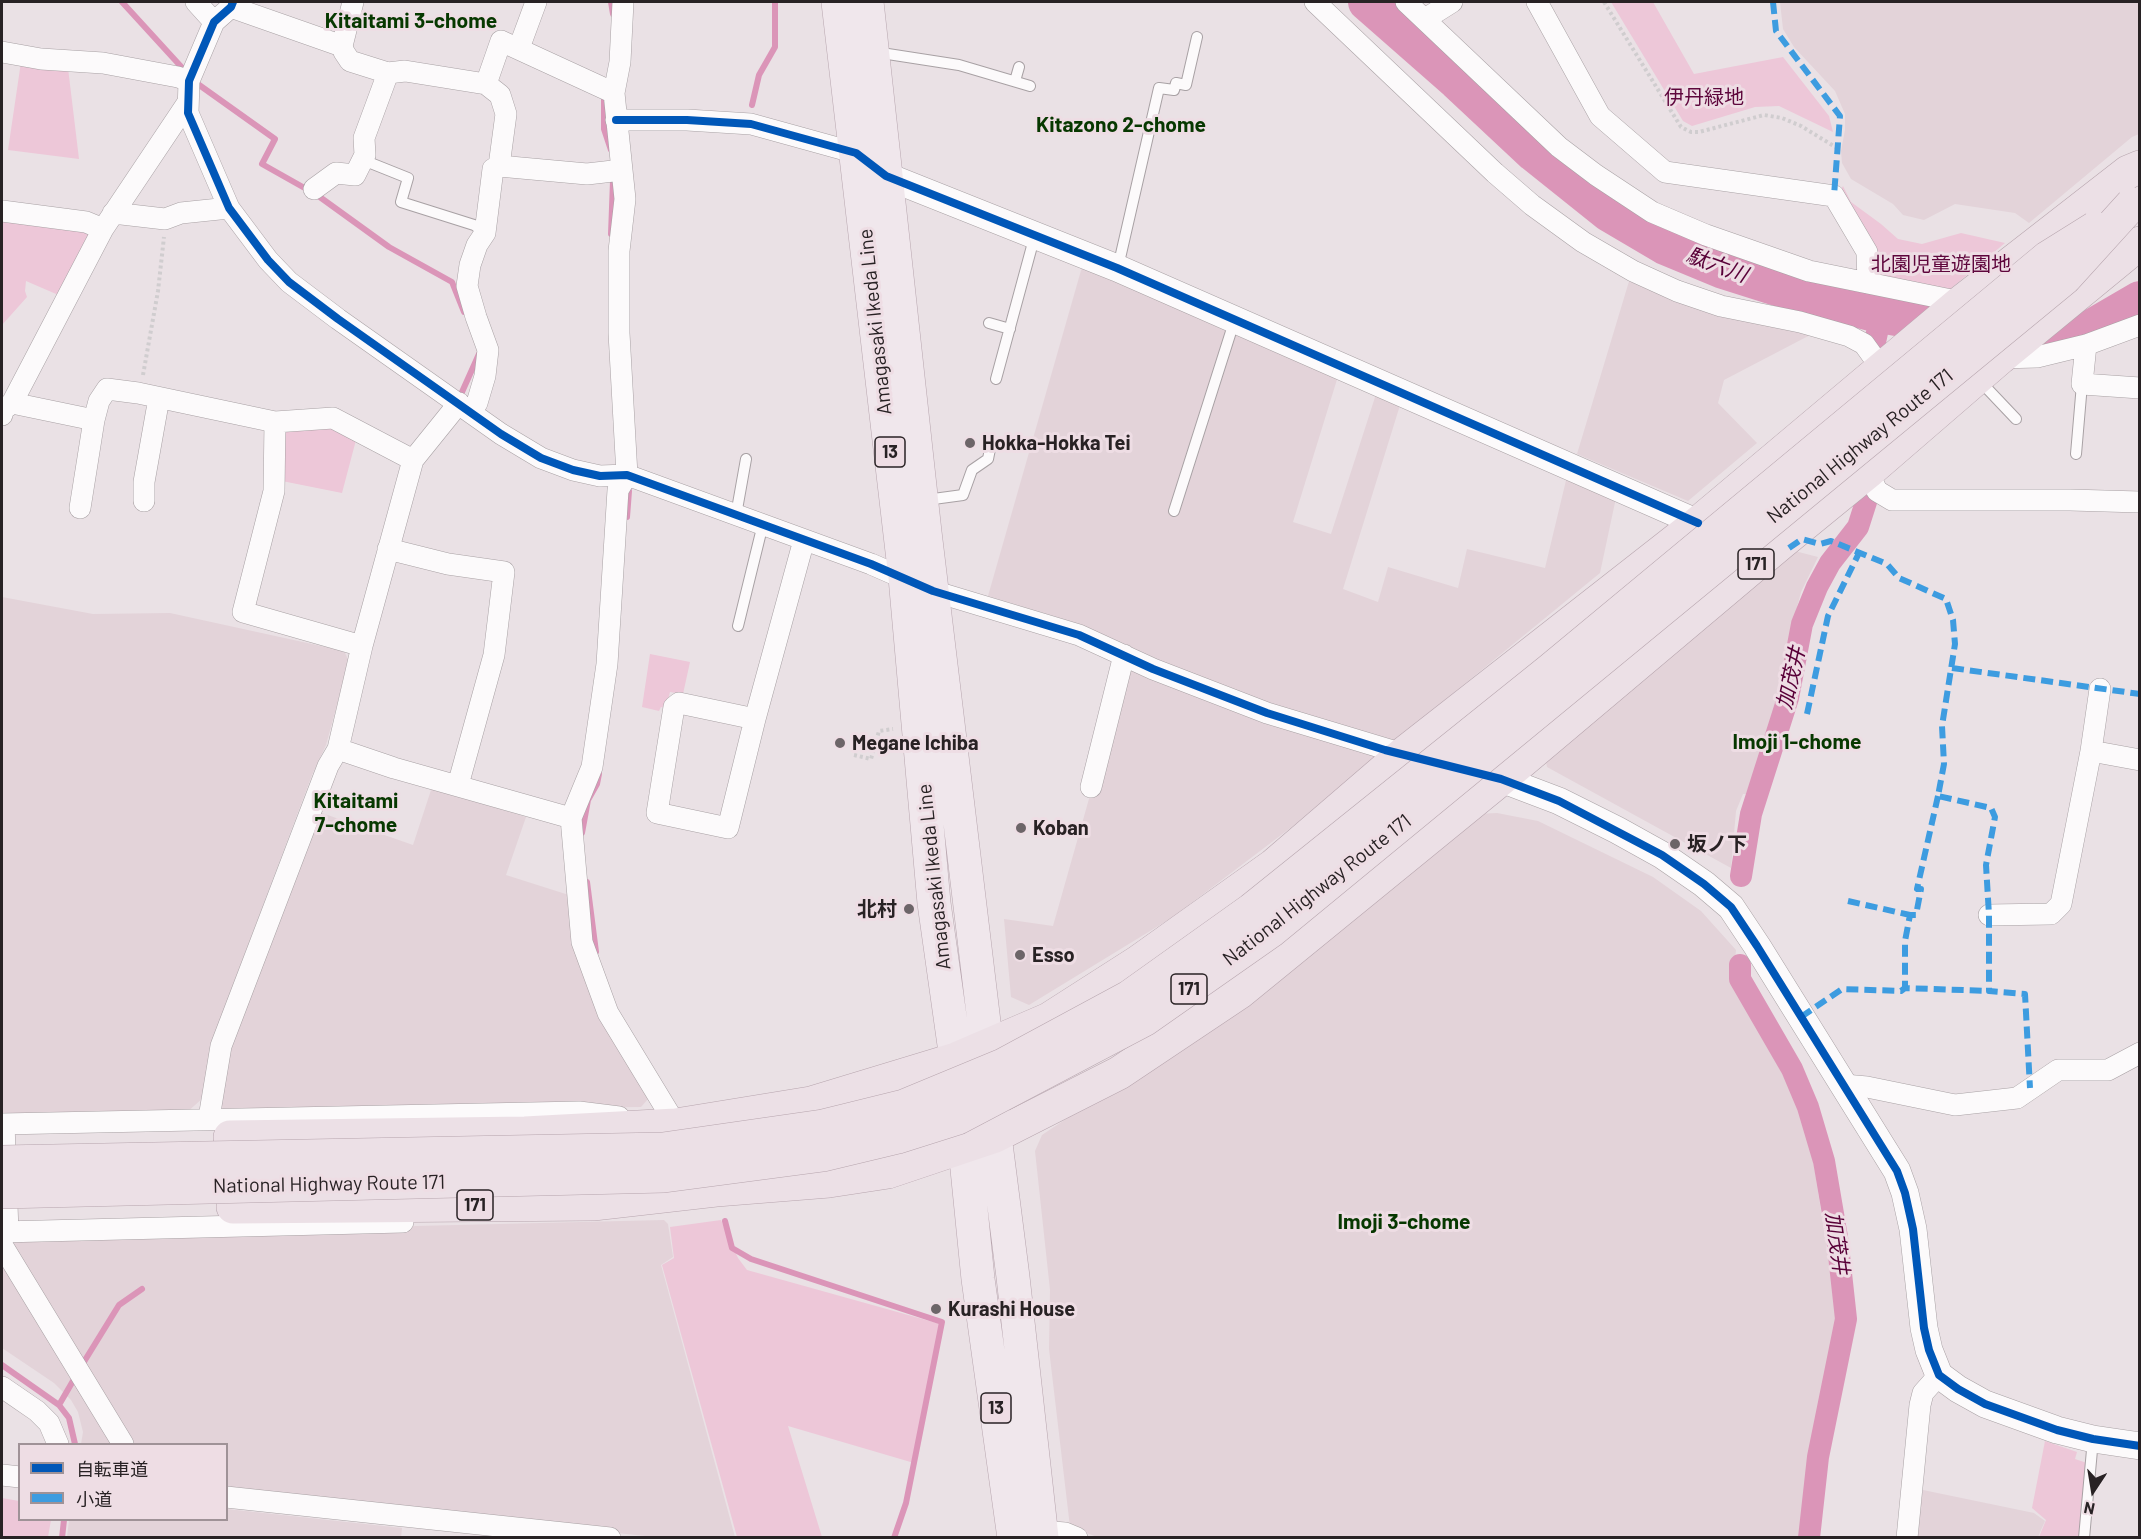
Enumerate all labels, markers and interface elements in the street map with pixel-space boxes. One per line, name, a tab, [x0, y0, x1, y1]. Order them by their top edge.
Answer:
district label: Kitaitami 3-chome	[325, 8, 497, 34]
park label: 伊丹緑地	[1664, 85, 1744, 109]
district label: Kitazono 2-chome	[1036, 112, 1206, 138]
street label: Amagasaki Ikeda Line	[853, 228, 897, 416]
water label: 駄六川	[1683, 242, 1751, 288]
park label: 北園児童遊園地	[1871, 252, 2011, 276]
street label: National Highway Route 171	[1762, 364, 1958, 528]
place label: Hokka-Hokka Tei	[982, 431, 1130, 455]
marker: Hokka-Hokka Tei	[963, 436, 977, 450]
road number: 13	[875, 437, 905, 467]
road number: 171	[1738, 549, 1774, 579]
water label: 加茂井	[1772, 644, 1810, 712]
district label: Imoji 1-chome	[1733, 729, 1861, 755]
place label: Megane Ichiba	[852, 731, 979, 755]
marker: Megane Ichiba	[833, 736, 847, 750]
street label: Amagasaki Ikeda Line	[912, 783, 956, 971]
district label: Kitaitami 7-chome	[314, 788, 398, 838]
street label: National Highway Route 171	[1218, 809, 1416, 971]
place label: Koban	[1033, 816, 1089, 840]
marker: Koban	[1014, 821, 1028, 835]
place label: 坂ノ下	[1687, 832, 1747, 856]
marker: 坂ノ下	[1668, 837, 1682, 851]
place label: 北村	[857, 897, 897, 921]
marker: 北村	[902, 902, 916, 916]
place label: Esso	[1032, 943, 1075, 967]
marker: Esso	[1013, 948, 1027, 962]
road number: 171	[1171, 974, 1207, 1004]
street label: National Highway Route 171	[213, 1170, 445, 1198]
road number: 171	[457, 1190, 493, 1220]
district label: Imoji 3-chome	[1338, 1209, 1470, 1235]
water label: 加茂井	[1820, 1210, 1854, 1276]
place label: Kurashi House	[948, 1297, 1075, 1321]
marker: Kurashi House	[929, 1302, 943, 1316]
road number: 13	[981, 1393, 1011, 1423]
legend	[18, 1443, 228, 1521]
text: 自転車道	[76, 1458, 148, 1480]
north arrow	[2063, 1461, 2123, 1521]
text: 小道	[76, 1488, 112, 1510]
text: N	[2082, 1499, 2096, 1519]

